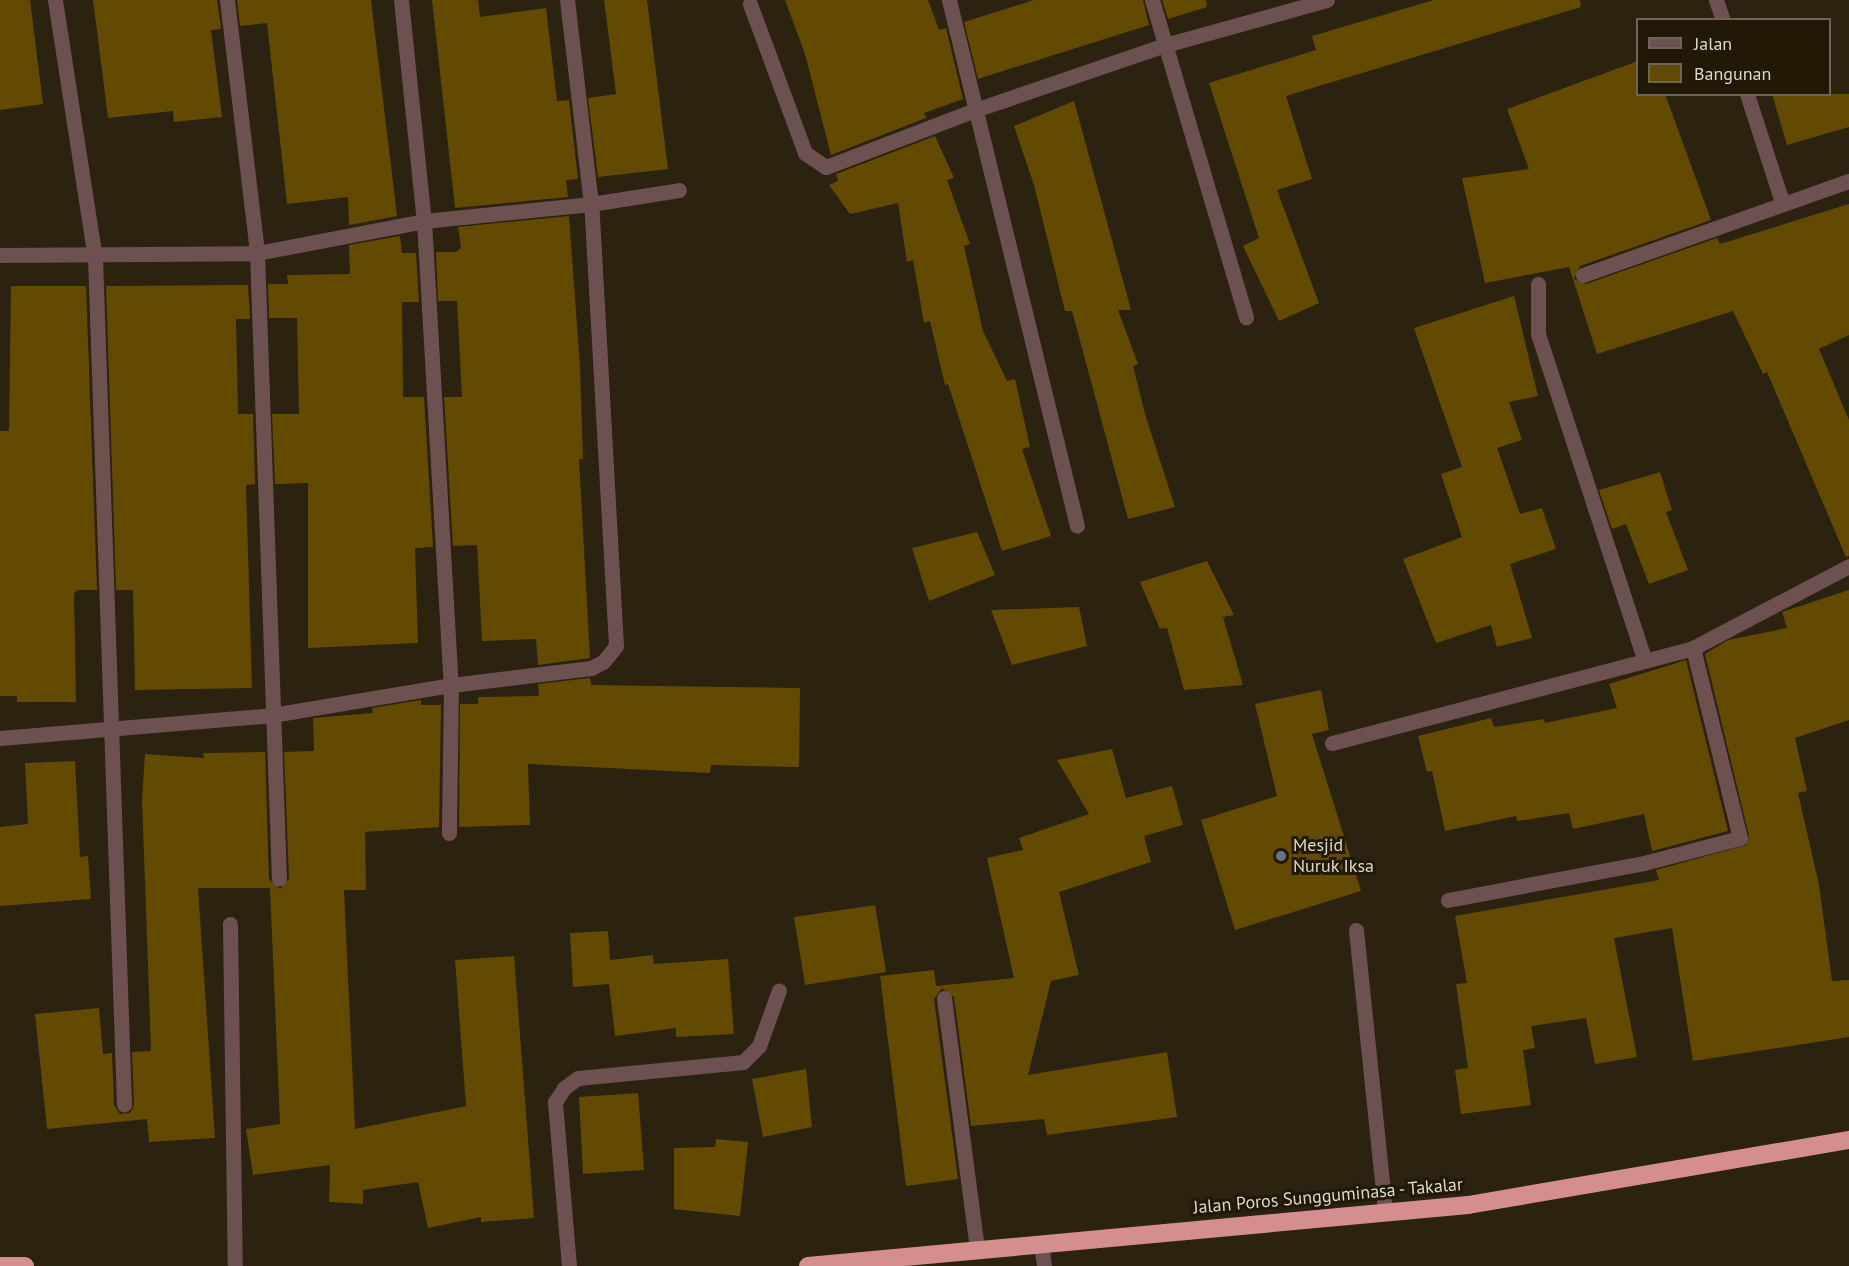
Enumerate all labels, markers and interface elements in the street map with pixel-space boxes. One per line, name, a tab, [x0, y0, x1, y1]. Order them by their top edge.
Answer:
legend	[1636, 18, 1831, 96]
text: Jalan	[1694, 32, 1732, 55]
text: Bangunan	[1694, 62, 1771, 85]
place label: Mesjid Nuruk Iksa	[1293, 835, 1374, 878]
marker: Mesjid Nuruk Iksa	[1274, 849, 1288, 863]
street label: Jalan Poros Sungguminasa - Takalar	[1191, 1173, 1465, 1219]

